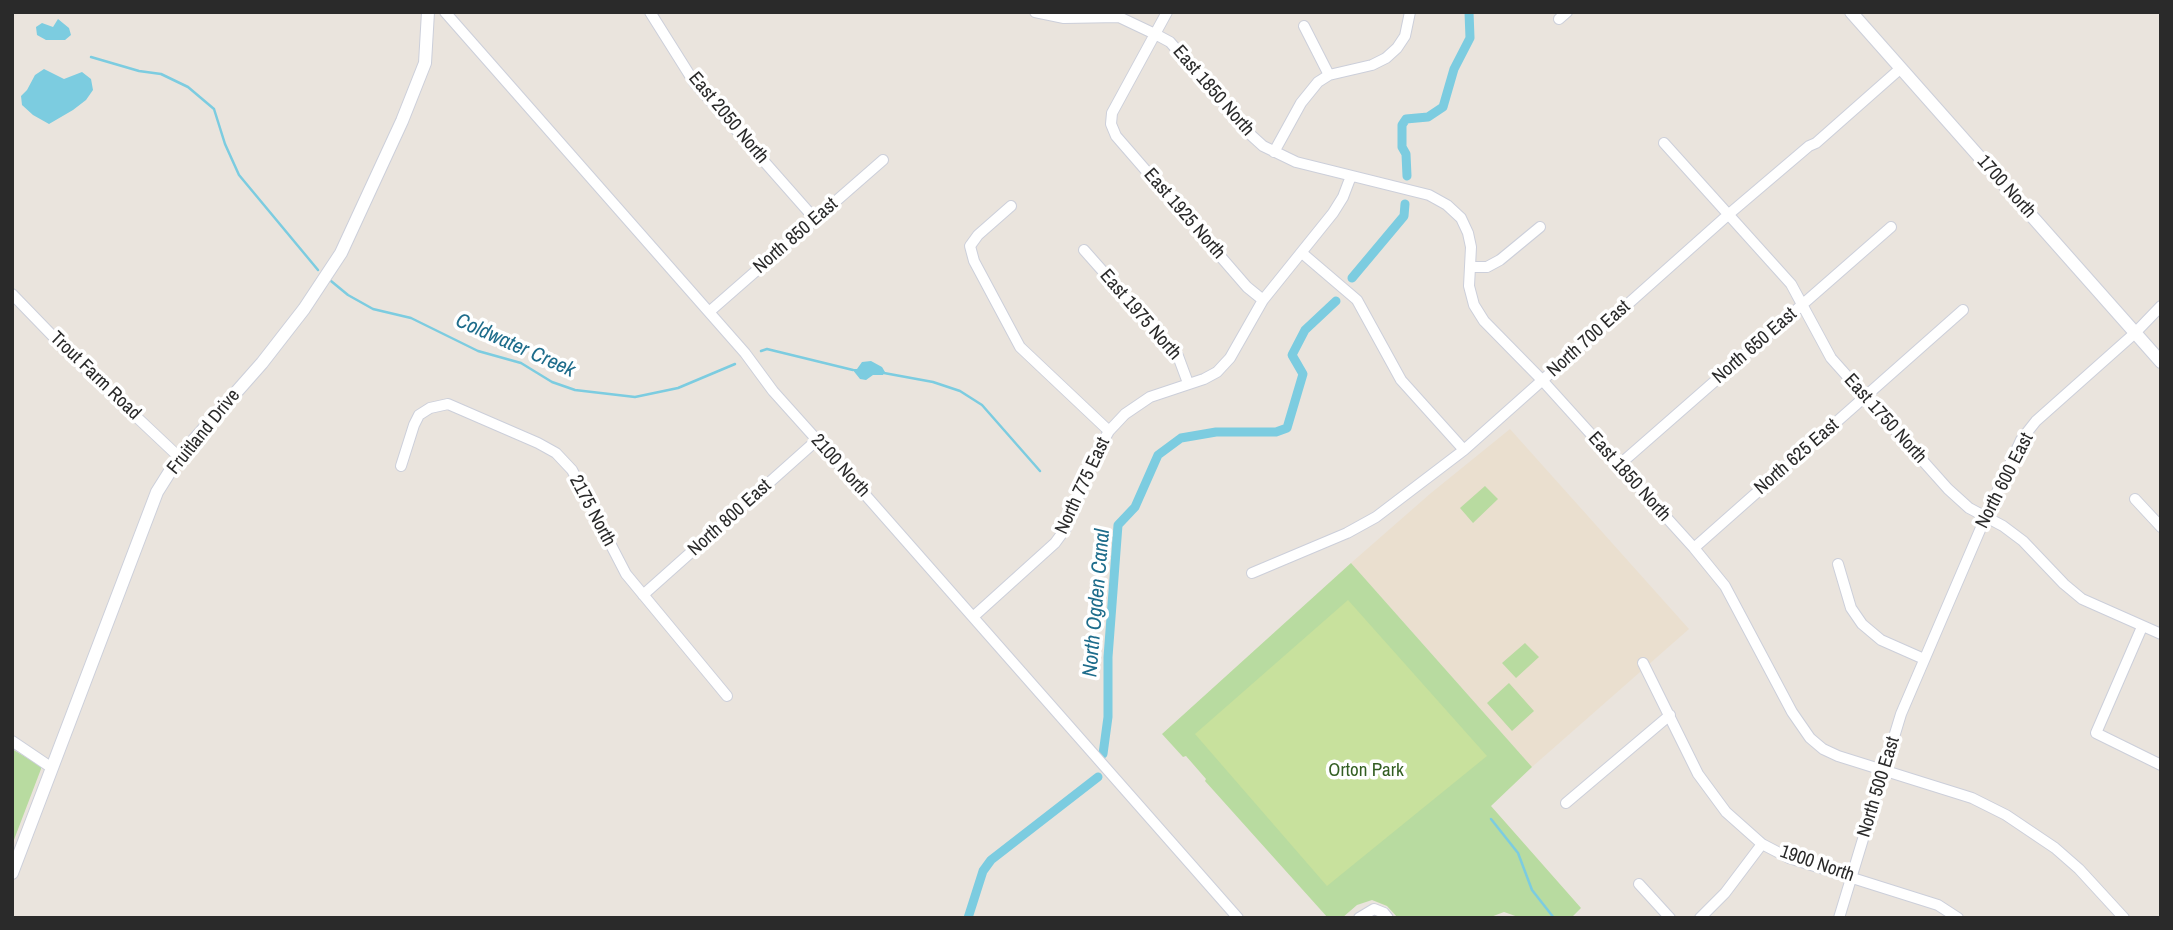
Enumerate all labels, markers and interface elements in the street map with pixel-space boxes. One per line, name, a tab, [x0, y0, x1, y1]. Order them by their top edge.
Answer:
street label: East 1850 North	[1167, 41, 1259, 141]
street label: East 2050 North	[683, 68, 773, 168]
street label: 1700 North	[1972, 151, 2040, 223]
street label: East 1925 North	[1138, 164, 1230, 264]
street label: North 850 East	[749, 193, 843, 279]
street label: East 1975 North	[1094, 265, 1186, 365]
street label: North 700 East	[1543, 296, 1635, 382]
street label: North 650 East	[1708, 303, 1802, 389]
water label: Coldwater Creek	[451, 308, 579, 384]
street label: Trout Farm Road	[45, 327, 145, 425]
street label: East 1750 North	[1839, 370, 1931, 468]
street label: Fruitland Drive	[163, 385, 245, 479]
street label: North 625 East	[1750, 414, 1844, 500]
street label: East 1850 North	[1583, 428, 1675, 526]
street label: 2100 North	[806, 430, 874, 502]
street label: North 600 East	[1971, 430, 2039, 532]
street label: North 775 East	[1051, 434, 1115, 538]
street label: 2175 North	[564, 472, 620, 550]
street label: North 800 East	[684, 475, 776, 561]
water label: North Ogden Canal	[1078, 528, 1116, 678]
street label: North 500 East	[1853, 734, 1905, 840]
park label: Orton Park	[1328, 760, 1404, 782]
street label: 1900 North	[1777, 841, 1857, 887]

